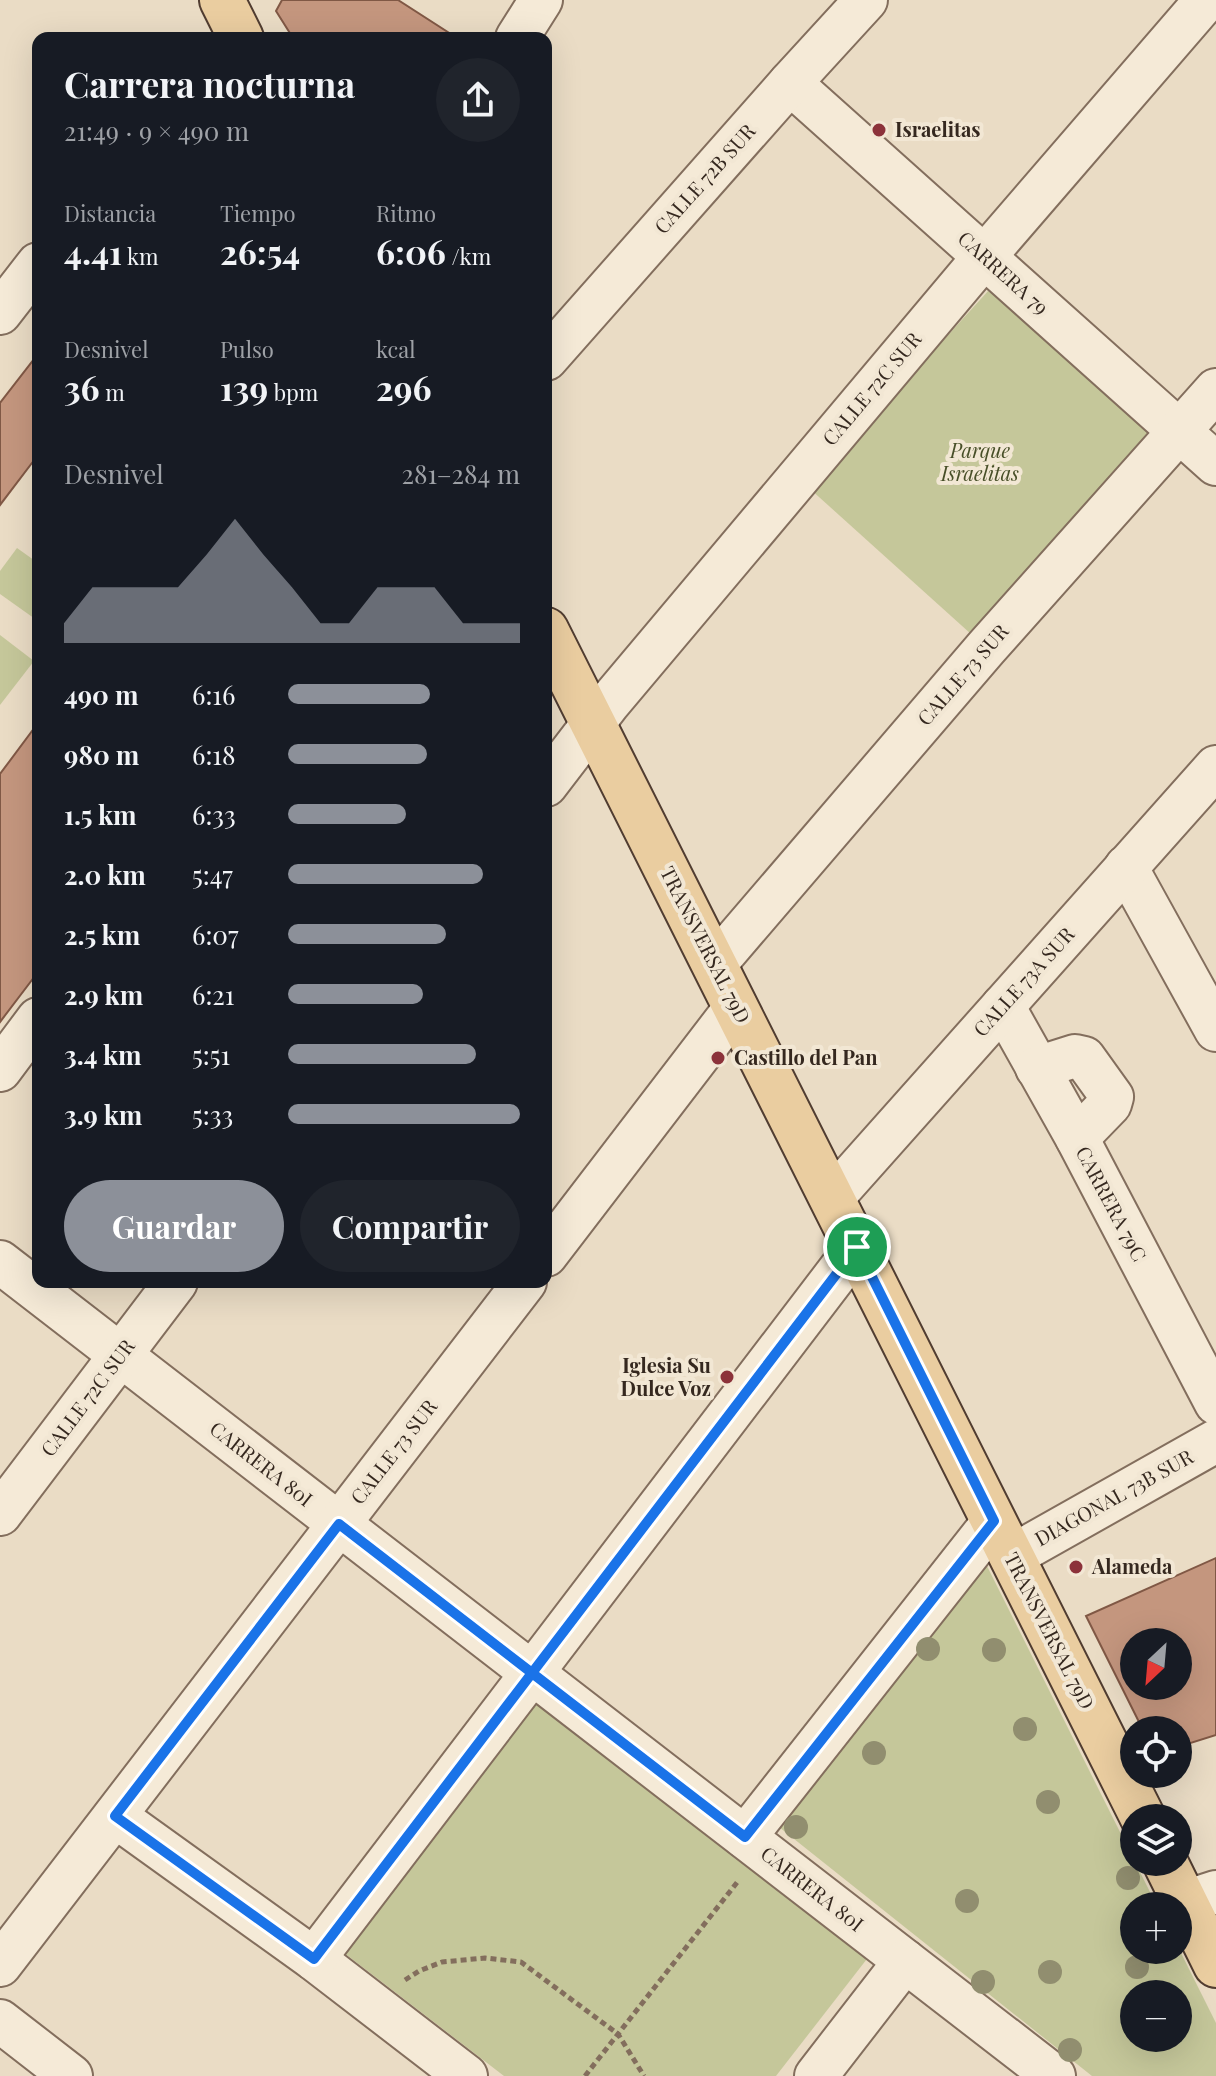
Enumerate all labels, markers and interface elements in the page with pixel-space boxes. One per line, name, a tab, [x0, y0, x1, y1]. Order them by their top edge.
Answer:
button: share	[436, 58, 520, 142]
text: Carrera nocturna	[64, 59, 355, 107]
text: 21:49 · 9 × 490 m	[64, 113, 249, 148]
place label: Israelitas	[895, 115, 981, 142]
street label: CALLE 72B SUR	[647, 116, 761, 239]
marker: Israelitas	[870, 121, 888, 139]
text: Distancia	[64, 198, 156, 228]
text: Tiempo	[220, 198, 296, 228]
text: Ritmo	[376, 198, 436, 228]
street label: CARRERA 79	[953, 224, 1055, 320]
text: 4.41	[64, 228, 122, 274]
text: 26:54	[220, 228, 300, 274]
text: 6:06	[376, 228, 446, 274]
text: km	[122, 241, 159, 271]
text: /km	[446, 241, 491, 271]
street label: CALLE 72C SUR	[815, 325, 927, 451]
text: Desnivel	[64, 334, 148, 364]
text: Pulso	[220, 334, 274, 364]
text: kcal	[376, 334, 415, 364]
text: 36	[64, 364, 100, 410]
text: 139	[220, 364, 268, 410]
text: 296	[376, 364, 432, 410]
text: m	[100, 377, 125, 407]
text: bpm	[268, 377, 318, 407]
park label: Parque Israelitas	[940, 436, 1019, 486]
text: Desnivel	[64, 456, 164, 491]
text: 281–284 m	[402, 456, 520, 491]
street label: CALLE 73 SUR	[910, 617, 1014, 730]
text: 490 m	[64, 677, 138, 712]
text: 6:16	[192, 677, 235, 712]
text: 980 m	[64, 737, 139, 772]
text: 6:18	[192, 737, 236, 772]
text: 1.5 km	[64, 797, 137, 832]
text: 6:33	[192, 797, 236, 832]
text: 2.0 km	[64, 857, 146, 892]
text: 5:47	[192, 857, 233, 892]
street label: TRANSVERSAL 79D	[655, 861, 758, 1027]
text: 2.5 km	[64, 917, 140, 952]
text: 6:07	[192, 917, 239, 952]
street label: CALLE 73A SUR	[966, 920, 1080, 1042]
text: 2.9 km	[64, 977, 143, 1012]
text: 6:21	[192, 977, 234, 1012]
text: 3.4 km	[64, 1037, 142, 1072]
text: 5:51	[192, 1037, 230, 1072]
place label: Castillo del Pan	[734, 1043, 878, 1070]
marker: Castillo del Pan	[709, 1049, 727, 1067]
text: 3.9 km	[64, 1097, 142, 1132]
text: 5:33	[192, 1097, 233, 1132]
street label: CARRERA 79C	[1071, 1141, 1154, 1266]
button: Guardar	[64, 1180, 284, 1272]
button: Compartir	[300, 1180, 520, 1272]
pin	[823, 1213, 891, 1281]
icon: arrive	[835, 1225, 879, 1269]
street label: CALLE 72C SUR	[34, 1332, 140, 1461]
place label: Iglesia Su Dulce Voz	[621, 1351, 711, 1401]
marker: Iglesia Su Dulce Voz	[718, 1368, 736, 1386]
street label: CALLE 73 SUR	[343, 1392, 443, 1509]
street label: CARRERA 80I	[205, 1414, 319, 1512]
street label: DIAGONAL 73B SUR	[1029, 1441, 1198, 1551]
street label: TRANSVERSAL 79D	[999, 1547, 1102, 1713]
place label: Alameda	[1091, 1552, 1173, 1579]
marker: Alameda	[1067, 1558, 1085, 1576]
north arrow	[1120, 1628, 1192, 1700]
map controls	[1120, 1628, 1192, 2052]
button: locate	[1120, 1716, 1192, 1788]
button: layers	[1120, 1804, 1192, 1876]
street label: CARRERA 80I	[756, 1839, 870, 1937]
button: +	[1120, 1892, 1192, 1964]
button: −	[1120, 1980, 1192, 2052]

